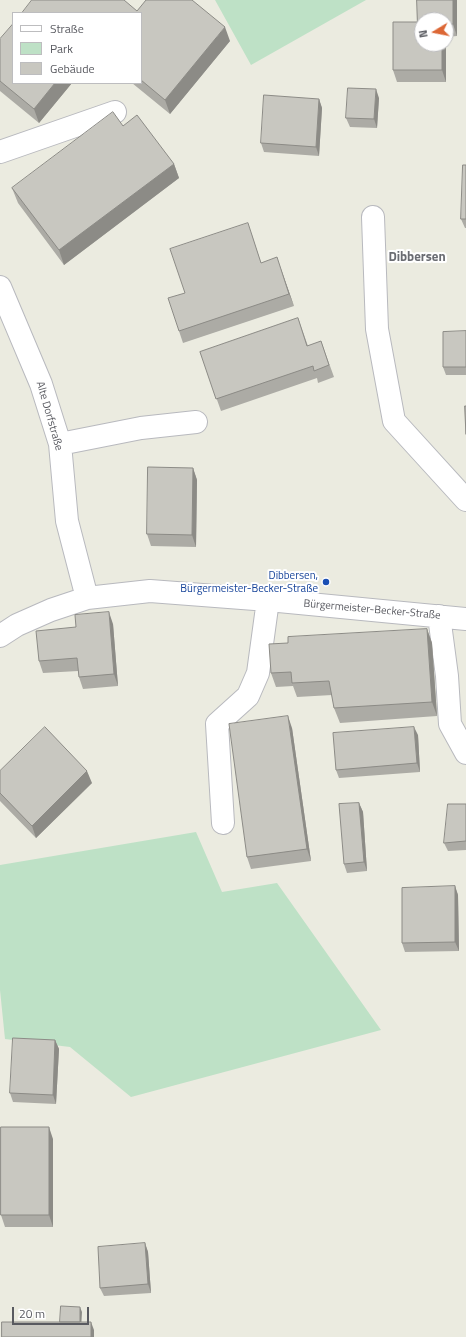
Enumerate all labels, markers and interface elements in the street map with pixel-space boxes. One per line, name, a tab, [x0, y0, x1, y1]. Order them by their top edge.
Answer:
legend	[12, 12, 142, 84]
north arrow	[414, 12, 454, 52]
text: Straße	[50, 19, 84, 38]
text: N	[415, 29, 432, 39]
text: Park	[50, 39, 73, 58]
text: Gebäude	[50, 59, 95, 78]
district label: Dibbersen	[388, 250, 446, 266]
street label: Alte Dorfstraße	[33, 380, 65, 452]
place label: Dibbersen, Bürgermeister-Becker-Straße	[180, 569, 318, 595]
marker: Dibbersen, Bürgermeister-Becker-Straße	[321, 577, 331, 587]
street label: Bürgermeister-Becker-Straße	[303, 597, 441, 623]
scale bar	[14, 1299, 91, 1325]
text: 20 m	[19, 1304, 45, 1323]

